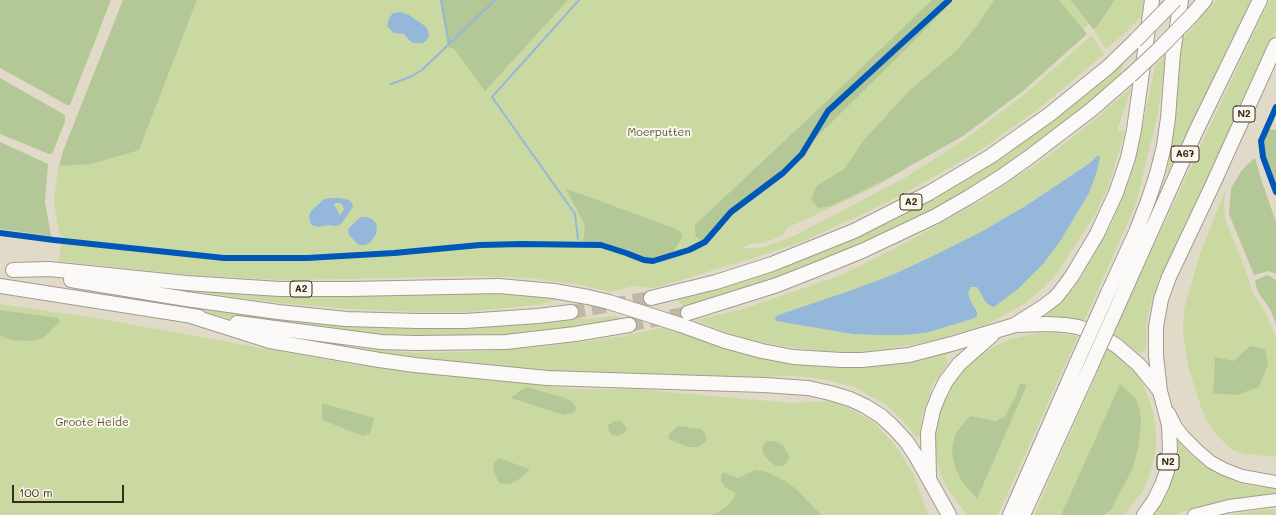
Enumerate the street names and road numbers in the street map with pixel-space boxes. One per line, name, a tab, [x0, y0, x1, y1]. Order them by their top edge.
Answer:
road number: N2	[1233, 106, 1255, 122]
road number: A67	[1171, 146, 1199, 162]
road number: A2	[900, 194, 922, 210]
road number: A2	[290, 281, 312, 297]
road number: N2	[1157, 454, 1179, 470]

